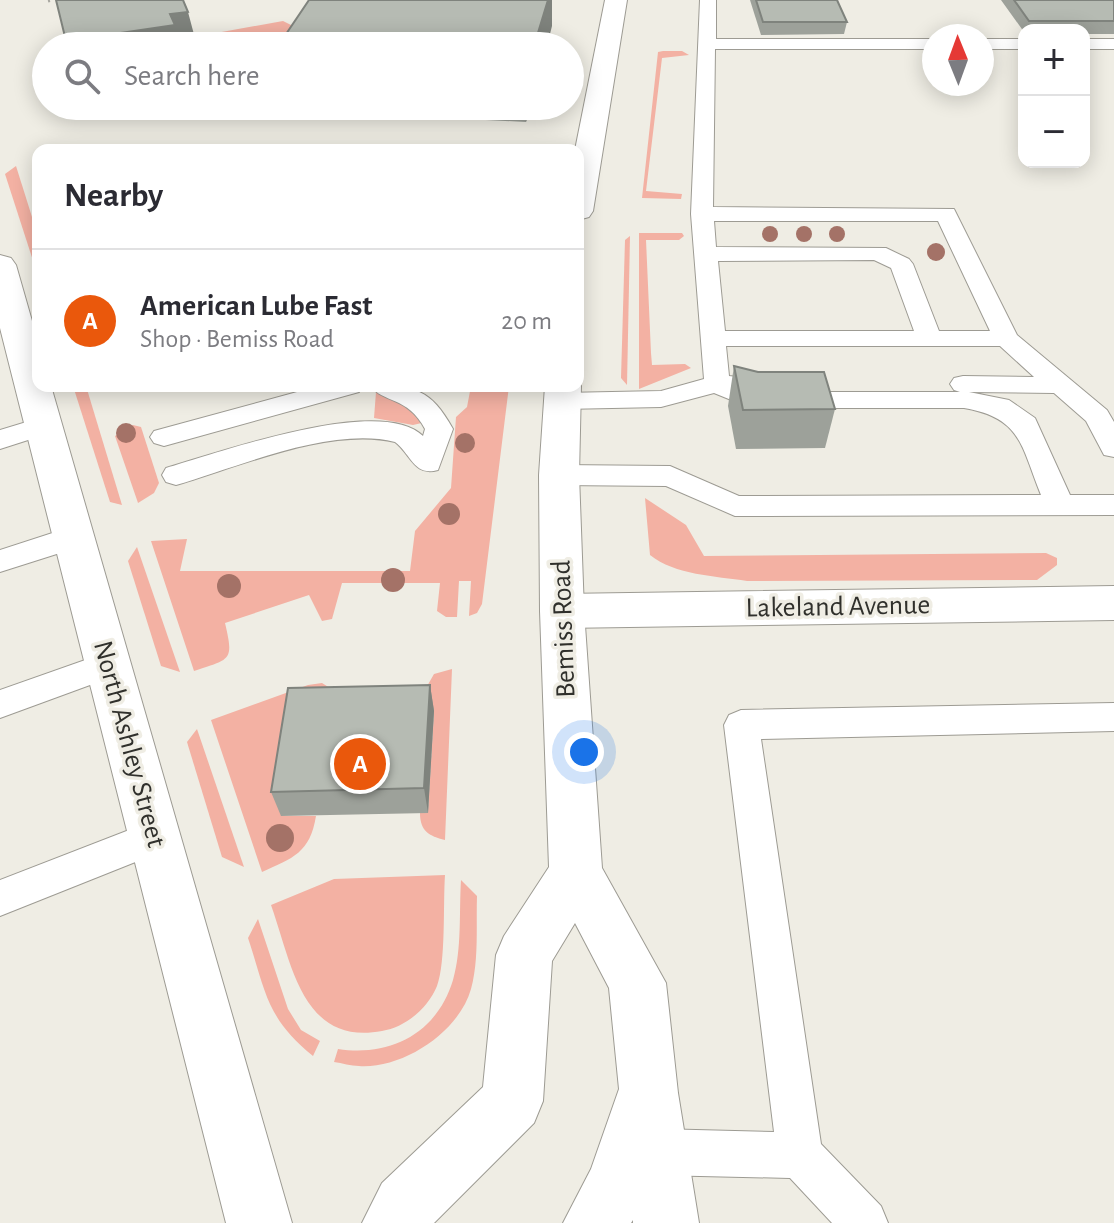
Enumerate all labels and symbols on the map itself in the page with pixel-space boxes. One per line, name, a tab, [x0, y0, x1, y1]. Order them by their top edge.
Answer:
north arrow	[922, 24, 994, 96]
street label: Bemiss Road	[548, 560, 580, 698]
street label: Lakeland Avenue	[745, 591, 931, 623]
street label: North Ashley Street	[88, 638, 170, 850]
your location	[564, 732, 604, 772]
pin: A	[334, 734, 386, 794]

